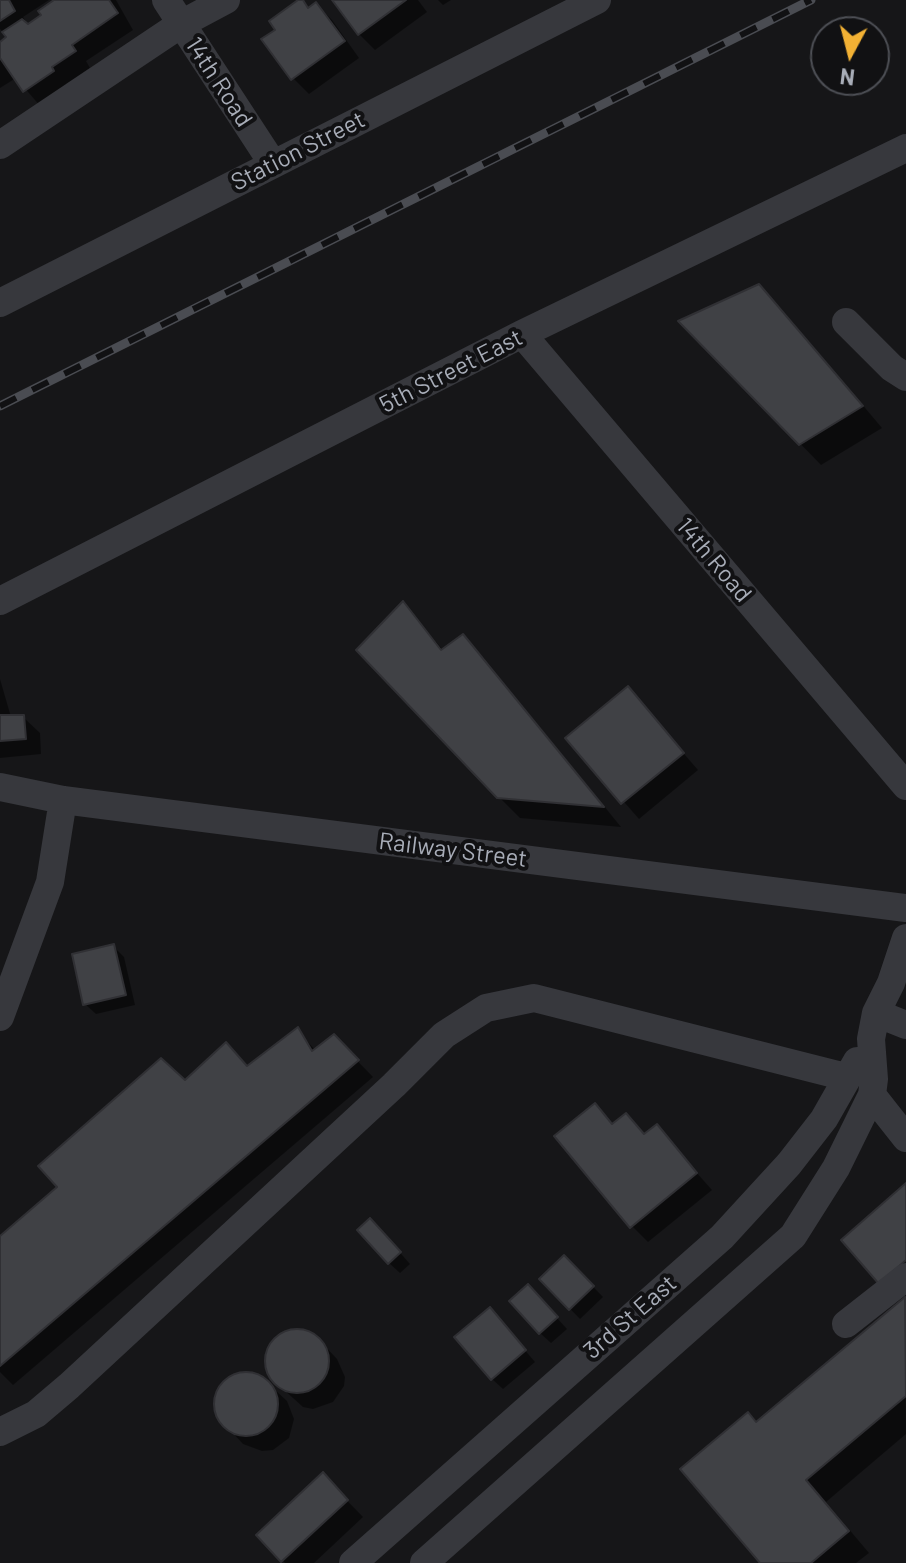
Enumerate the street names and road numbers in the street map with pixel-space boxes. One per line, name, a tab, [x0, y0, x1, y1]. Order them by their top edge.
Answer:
street label: 14th Road	[179, 32, 259, 132]
street label: Station Street	[226, 105, 370, 197]
street label: 5th Street East	[375, 323, 527, 419]
street label: 14th Road	[670, 512, 758, 608]
street label: Railway Street	[377, 827, 529, 873]
street label: 3rd St East	[578, 1269, 682, 1365]

